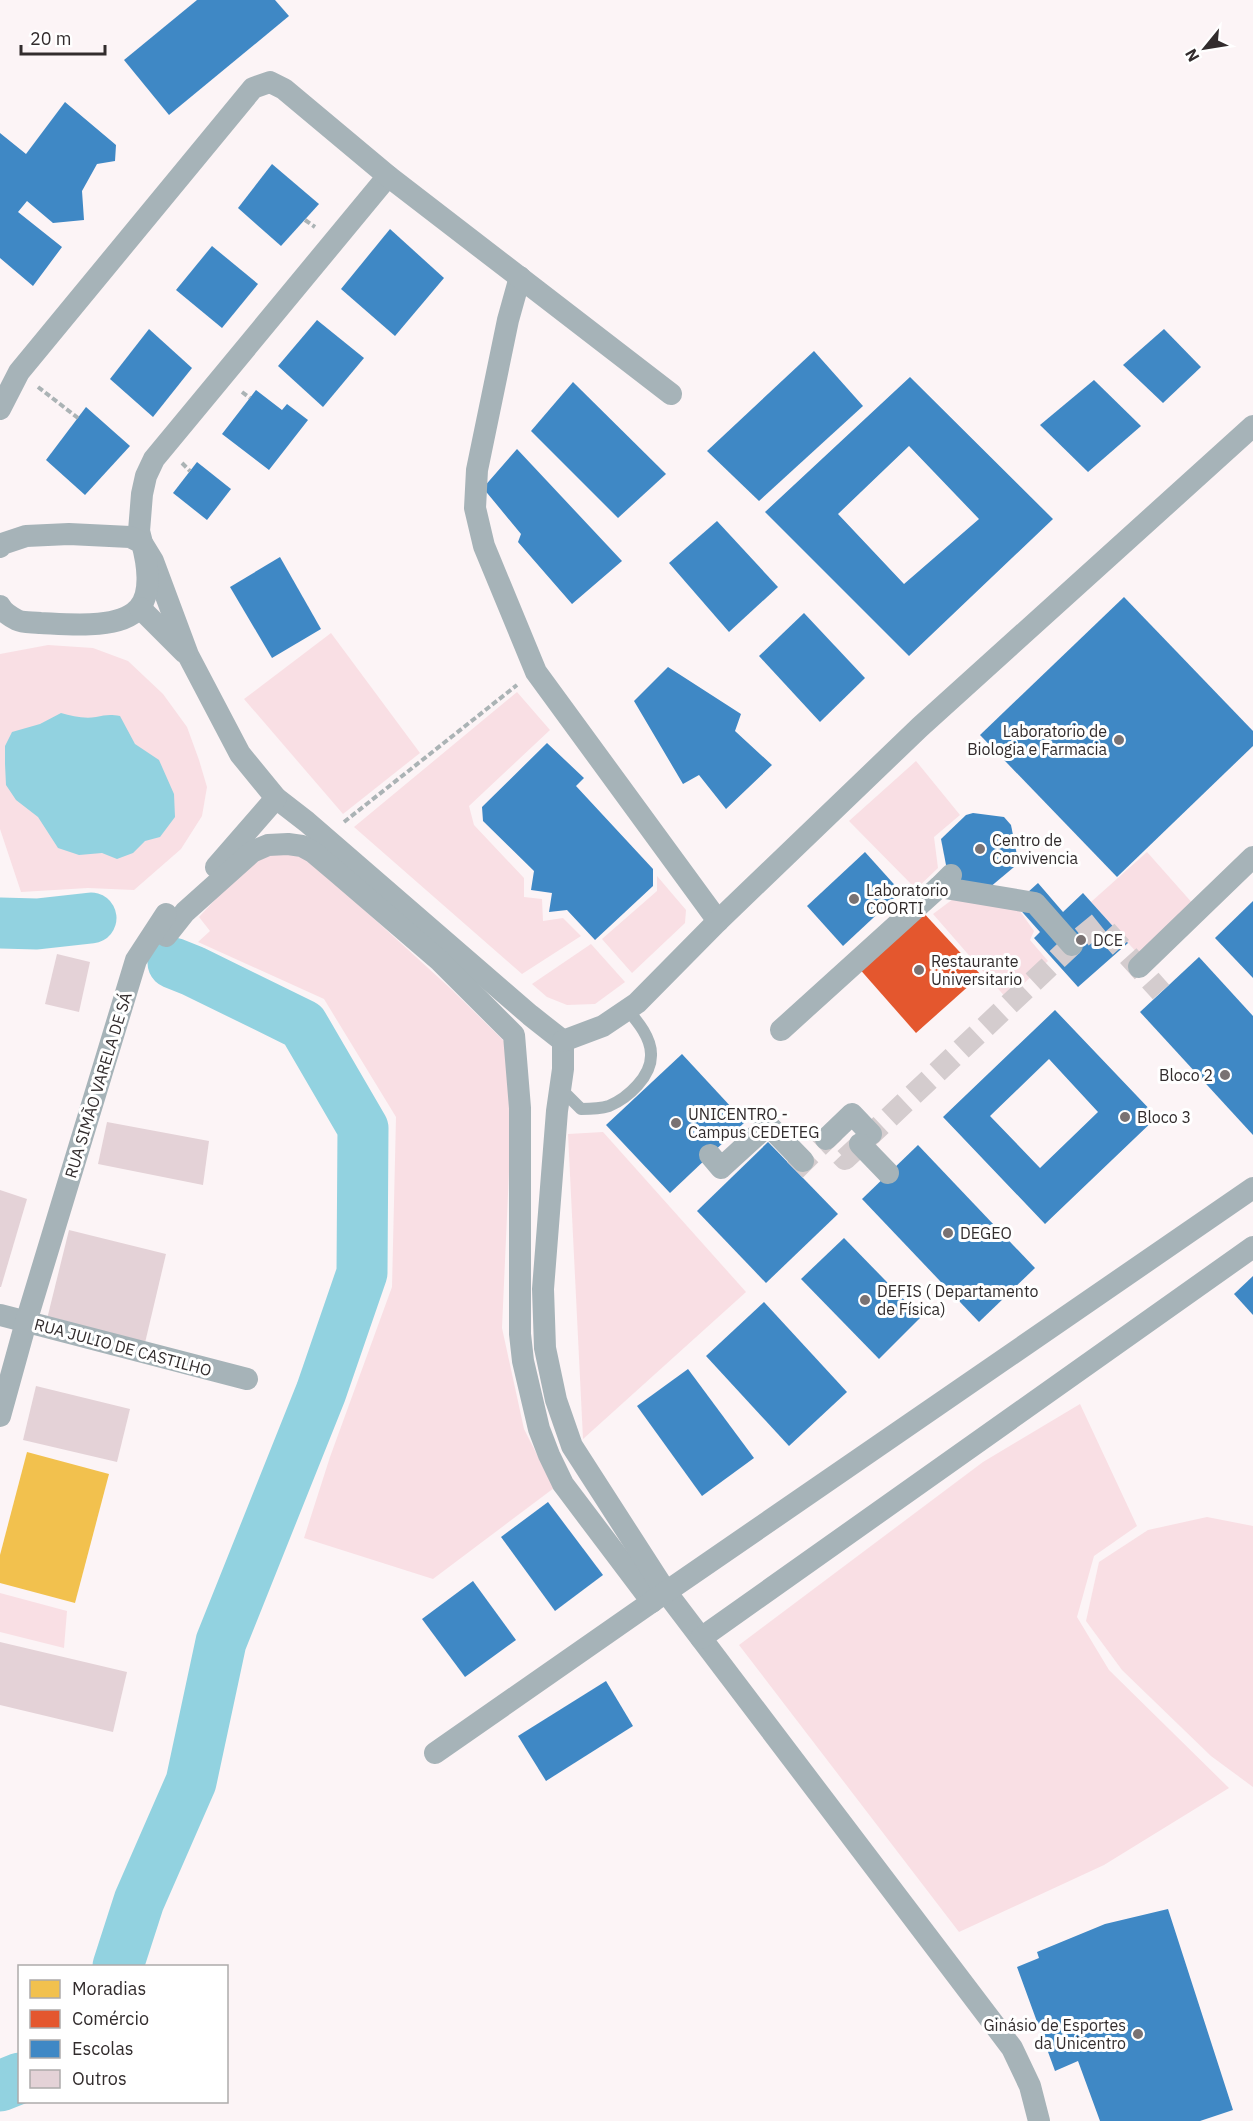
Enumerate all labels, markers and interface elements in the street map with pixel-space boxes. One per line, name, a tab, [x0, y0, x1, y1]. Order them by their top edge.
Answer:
scale bar	[21, 18, 105, 56]
north arrow	[1175, 18, 1235, 78]
text: 20 m	[30, 27, 72, 50]
text: N	[1180, 45, 1204, 66]
place label: Laboratorio de Biologia e Farmacia	[967, 721, 1107, 759]
marker: Laboratorio de Biologia e Farmacia	[1112, 733, 1126, 747]
place label: Centro de Convivencia	[992, 830, 1078, 868]
marker: Centro de Convivencia	[973, 842, 987, 856]
place label: Laboratorio COORTI	[866, 880, 949, 918]
marker: Laboratorio COORTI	[847, 892, 861, 906]
place label: DCE	[1093, 930, 1123, 950]
marker: DCE	[1074, 933, 1088, 947]
place label: Restaurante Universitario	[931, 951, 1022, 989]
marker: Restaurante Universitario	[912, 963, 926, 977]
street label: RUA SIMÃO VARELA DE SÁ	[59, 989, 136, 1180]
place label: Bloco 2	[1159, 1065, 1213, 1085]
marker: Bloco 2	[1218, 1068, 1232, 1082]
place label: UNICENTRO - Campus CEDETEG	[688, 1104, 819, 1142]
place label: Bloco 3	[1137, 1107, 1191, 1127]
marker: Bloco 3	[1118, 1110, 1132, 1124]
marker: UNICENTRO - Campus CEDETEG	[669, 1116, 683, 1130]
place label: DEGEO	[960, 1223, 1012, 1243]
marker: DEGEO	[941, 1226, 955, 1240]
place label: DEFIS ( Departamento de Física)	[877, 1281, 1038, 1319]
marker: DEFIS ( Departamento de Física)	[858, 1293, 872, 1307]
street label: RUA JULIO DE CASTILHO	[32, 1314, 214, 1380]
legend	[18, 1965, 228, 2103]
text: Moradias	[72, 1977, 146, 2000]
text: Comércio	[72, 2007, 149, 2030]
place label: Ginásio de Esportes da Unicentro	[983, 2015, 1126, 2053]
marker: Ginásio de Esportes da Unicentro	[1131, 2027, 1145, 2041]
text: Escolas	[72, 2037, 134, 2060]
text: Outros	[72, 2067, 127, 2090]

